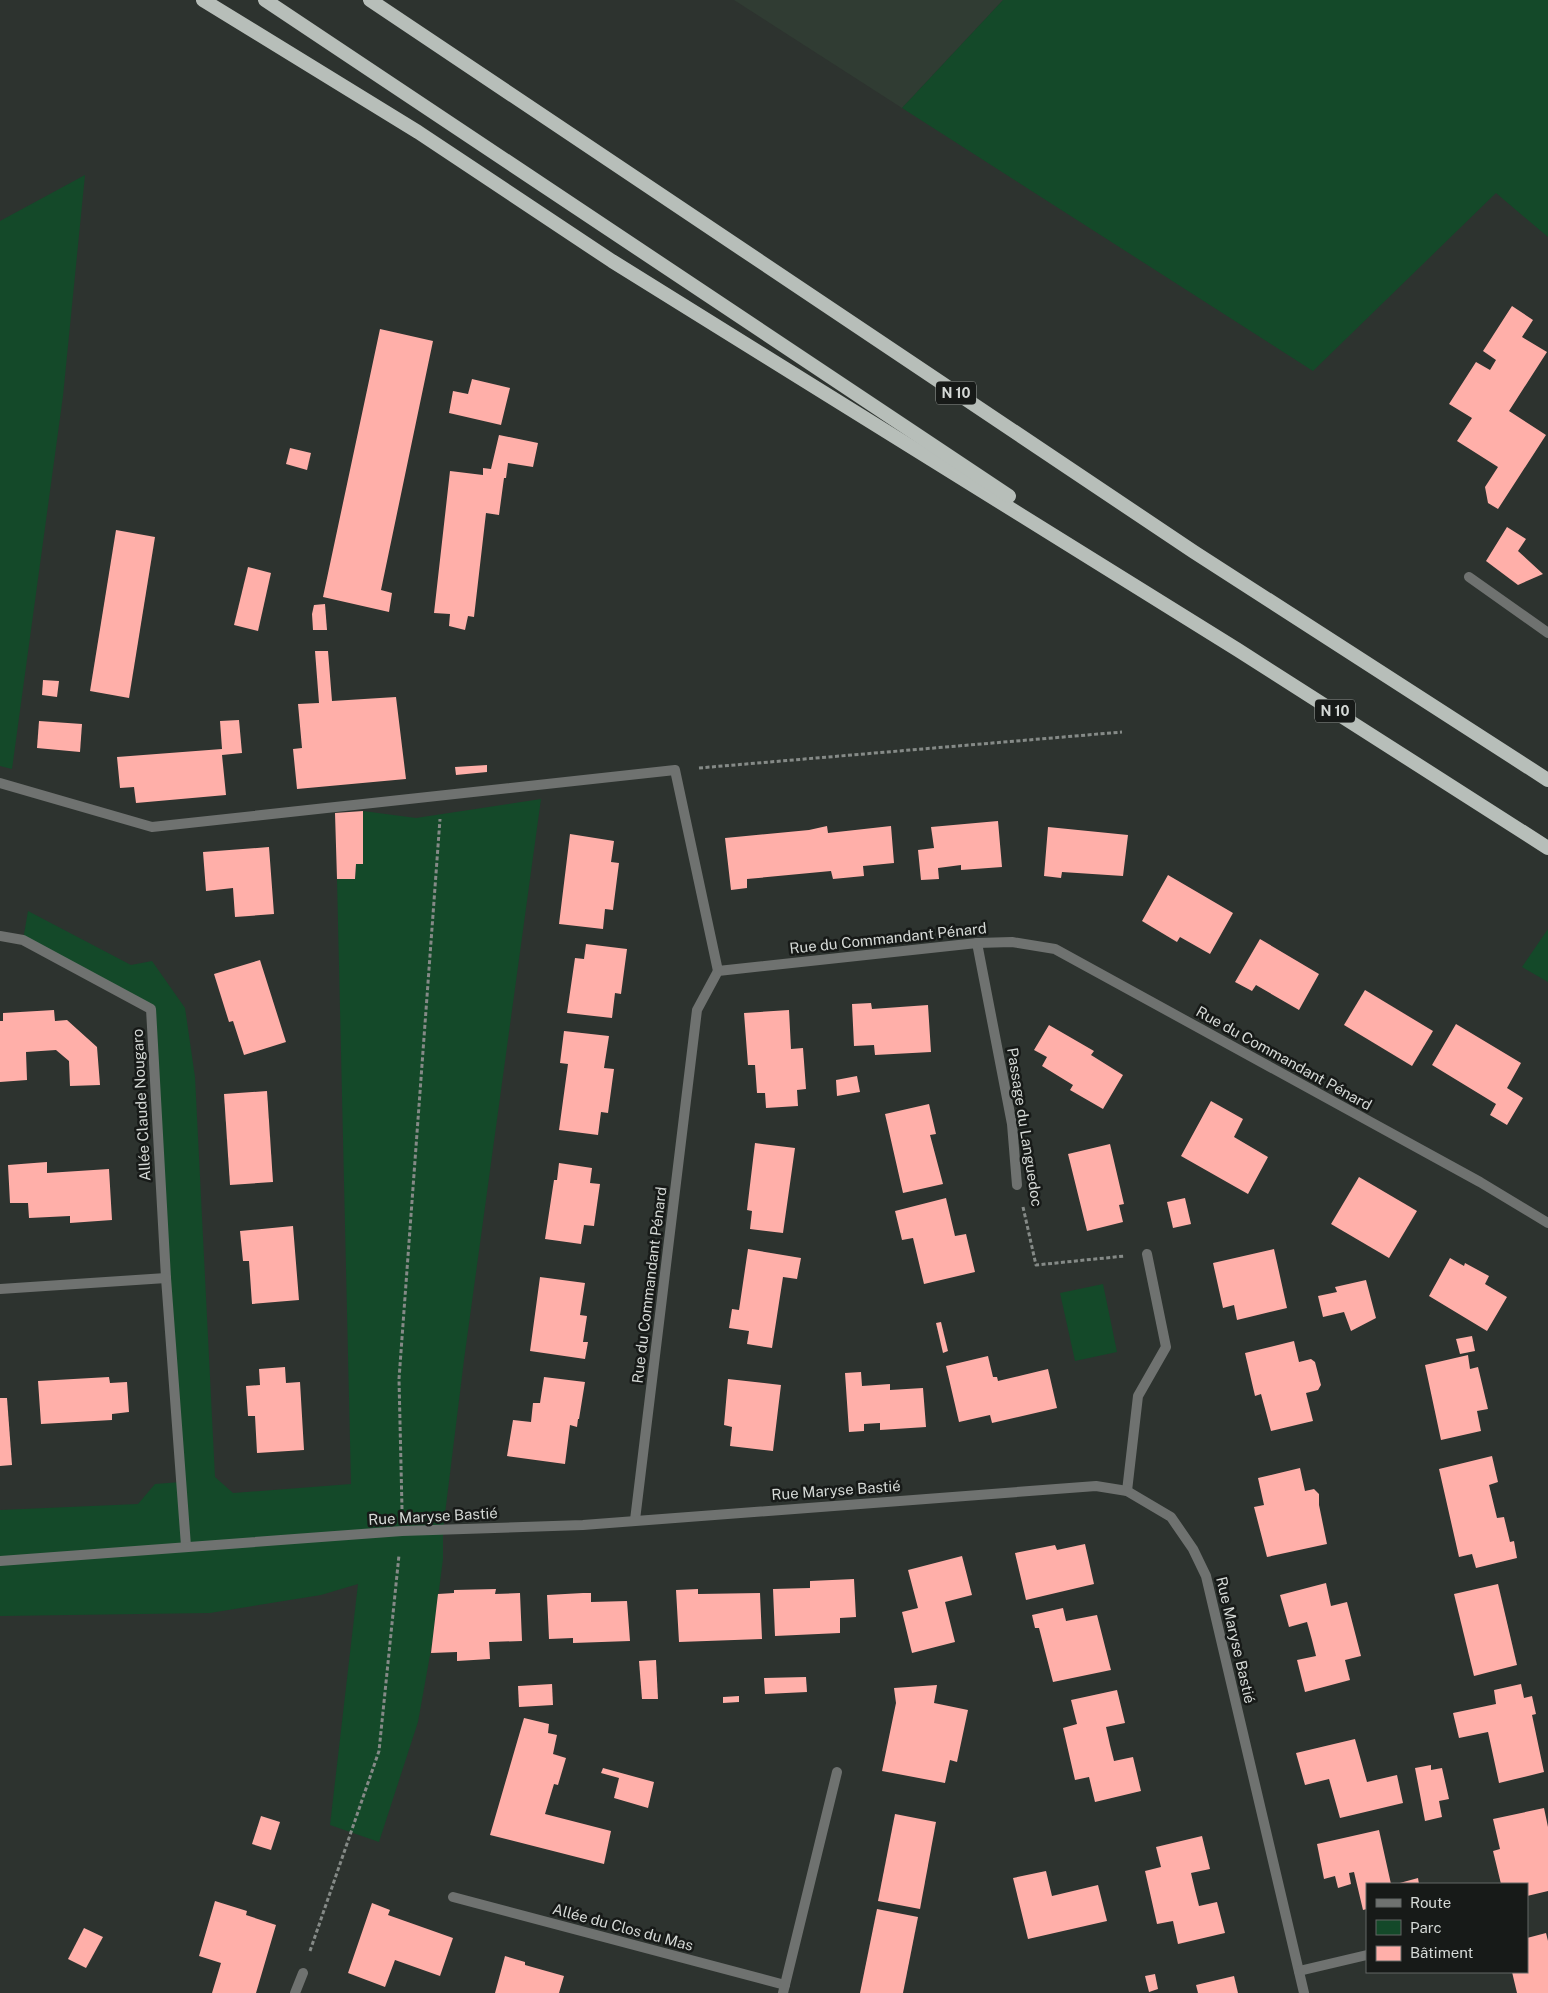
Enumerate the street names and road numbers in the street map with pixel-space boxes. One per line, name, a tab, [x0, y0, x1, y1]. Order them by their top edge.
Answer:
road number: N 10	[936, 382, 976, 404]
road number: N 10	[1315, 699, 1355, 722]
street label: Rue du Commandant Pénard	[789, 919, 987, 957]
street label: Rue du Commandant Pénard	[1193, 1003, 1375, 1113]
street label: Allée Claude Nougaro	[129, 1028, 153, 1182]
street label: Passage du Languedoc	[1004, 1046, 1046, 1208]
street label: Rue du Commandant Pénard	[628, 1186, 670, 1384]
street label: Rue Maryse Bastié	[771, 1477, 901, 1503]
street label: Rue Maryse Bastié	[368, 1504, 498, 1528]
street label: Rue Maryse Bastié	[1213, 1575, 1259, 1705]
street label: Allée du Clos du Mas	[551, 1900, 695, 1954]

